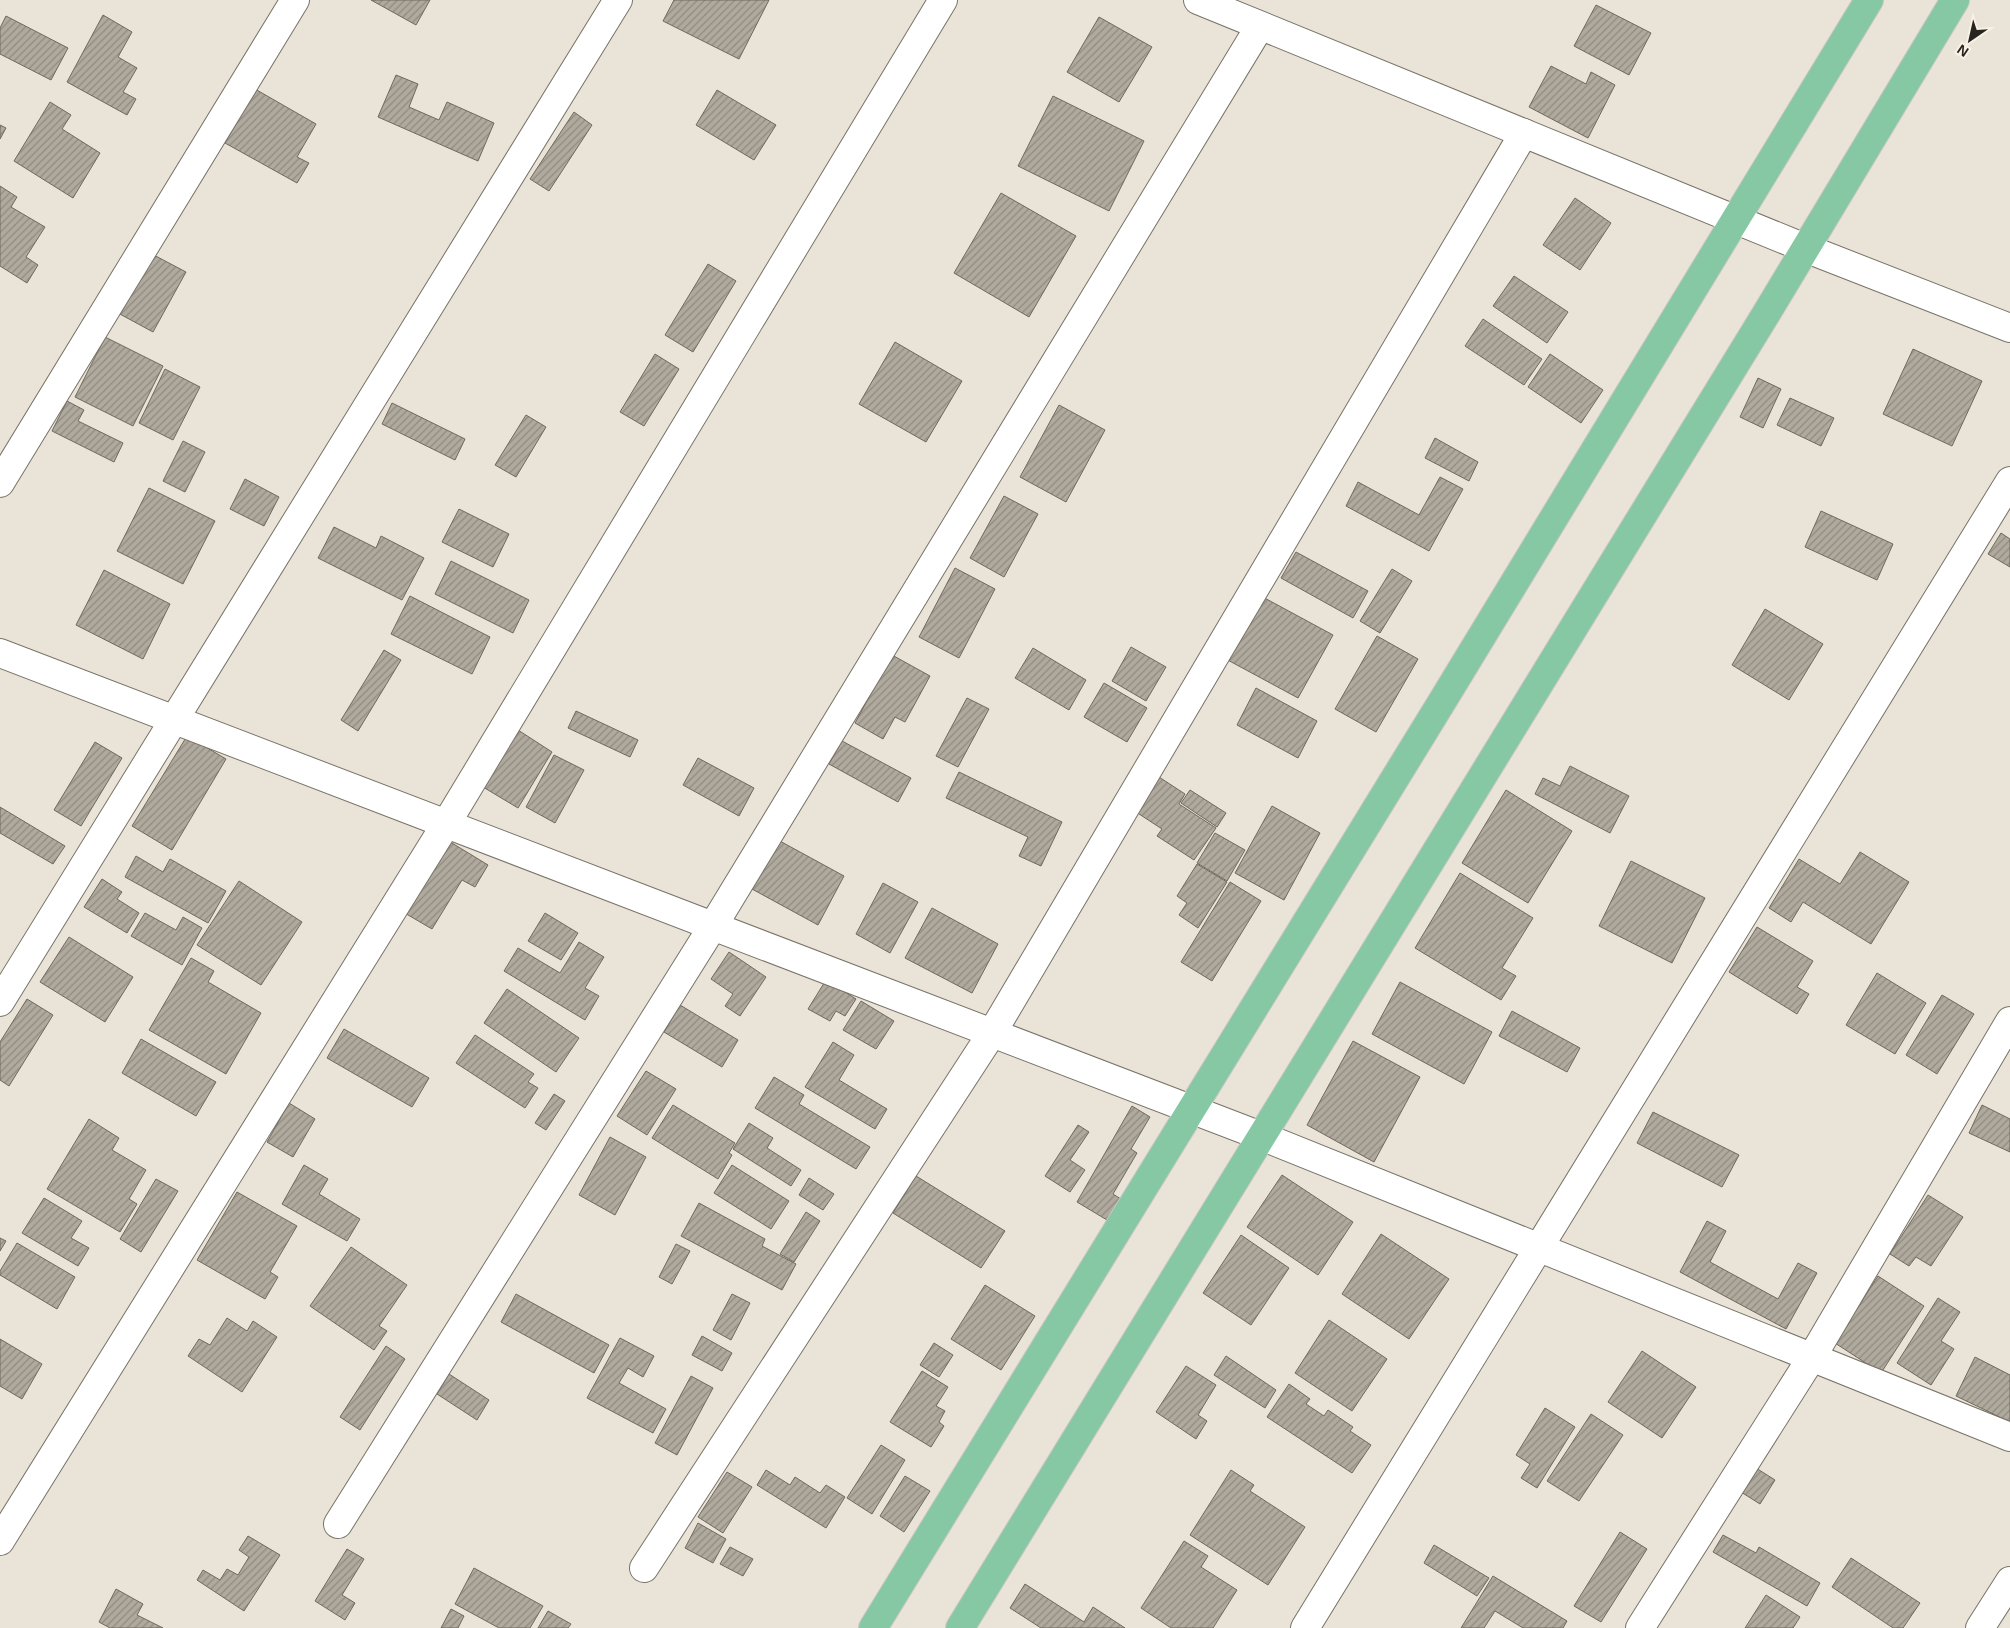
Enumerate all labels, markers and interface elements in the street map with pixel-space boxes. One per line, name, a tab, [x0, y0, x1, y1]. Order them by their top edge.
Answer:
north arrow	[1945, 15, 1995, 65]
text: N	[1954, 41, 1971, 60]

